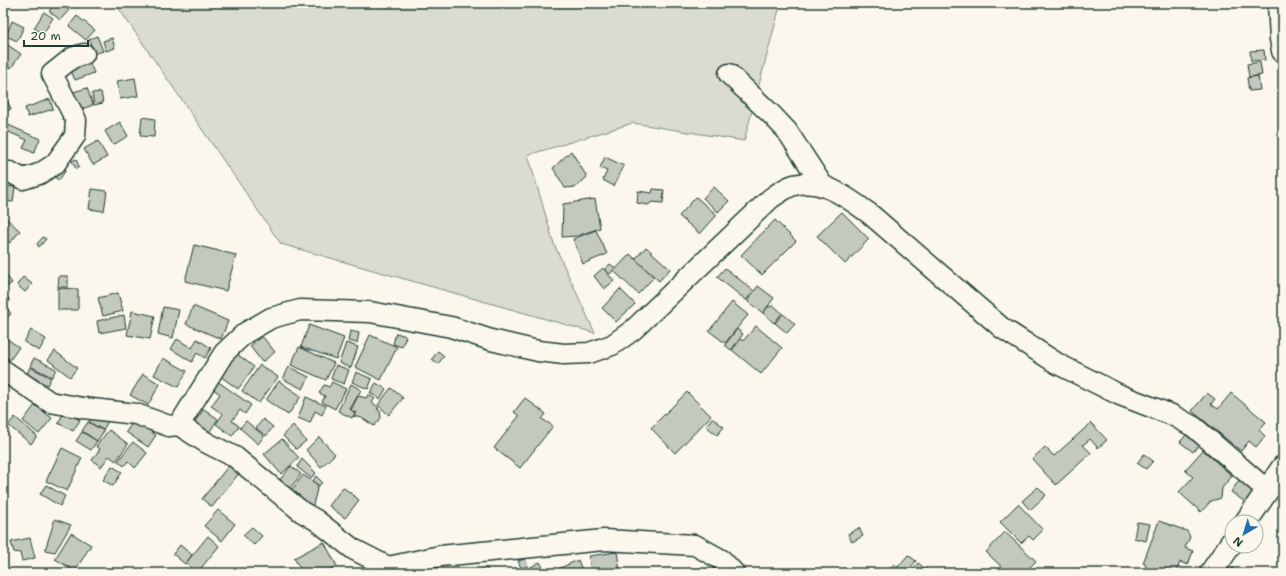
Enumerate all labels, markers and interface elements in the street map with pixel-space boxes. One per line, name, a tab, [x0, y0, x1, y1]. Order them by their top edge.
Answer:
scale bar	[24, 22, 88, 48]
text: 20 m	[30, 28, 61, 44]
north arrow	[1224, 514, 1264, 554]
text: N	[1230, 533, 1246, 550]

